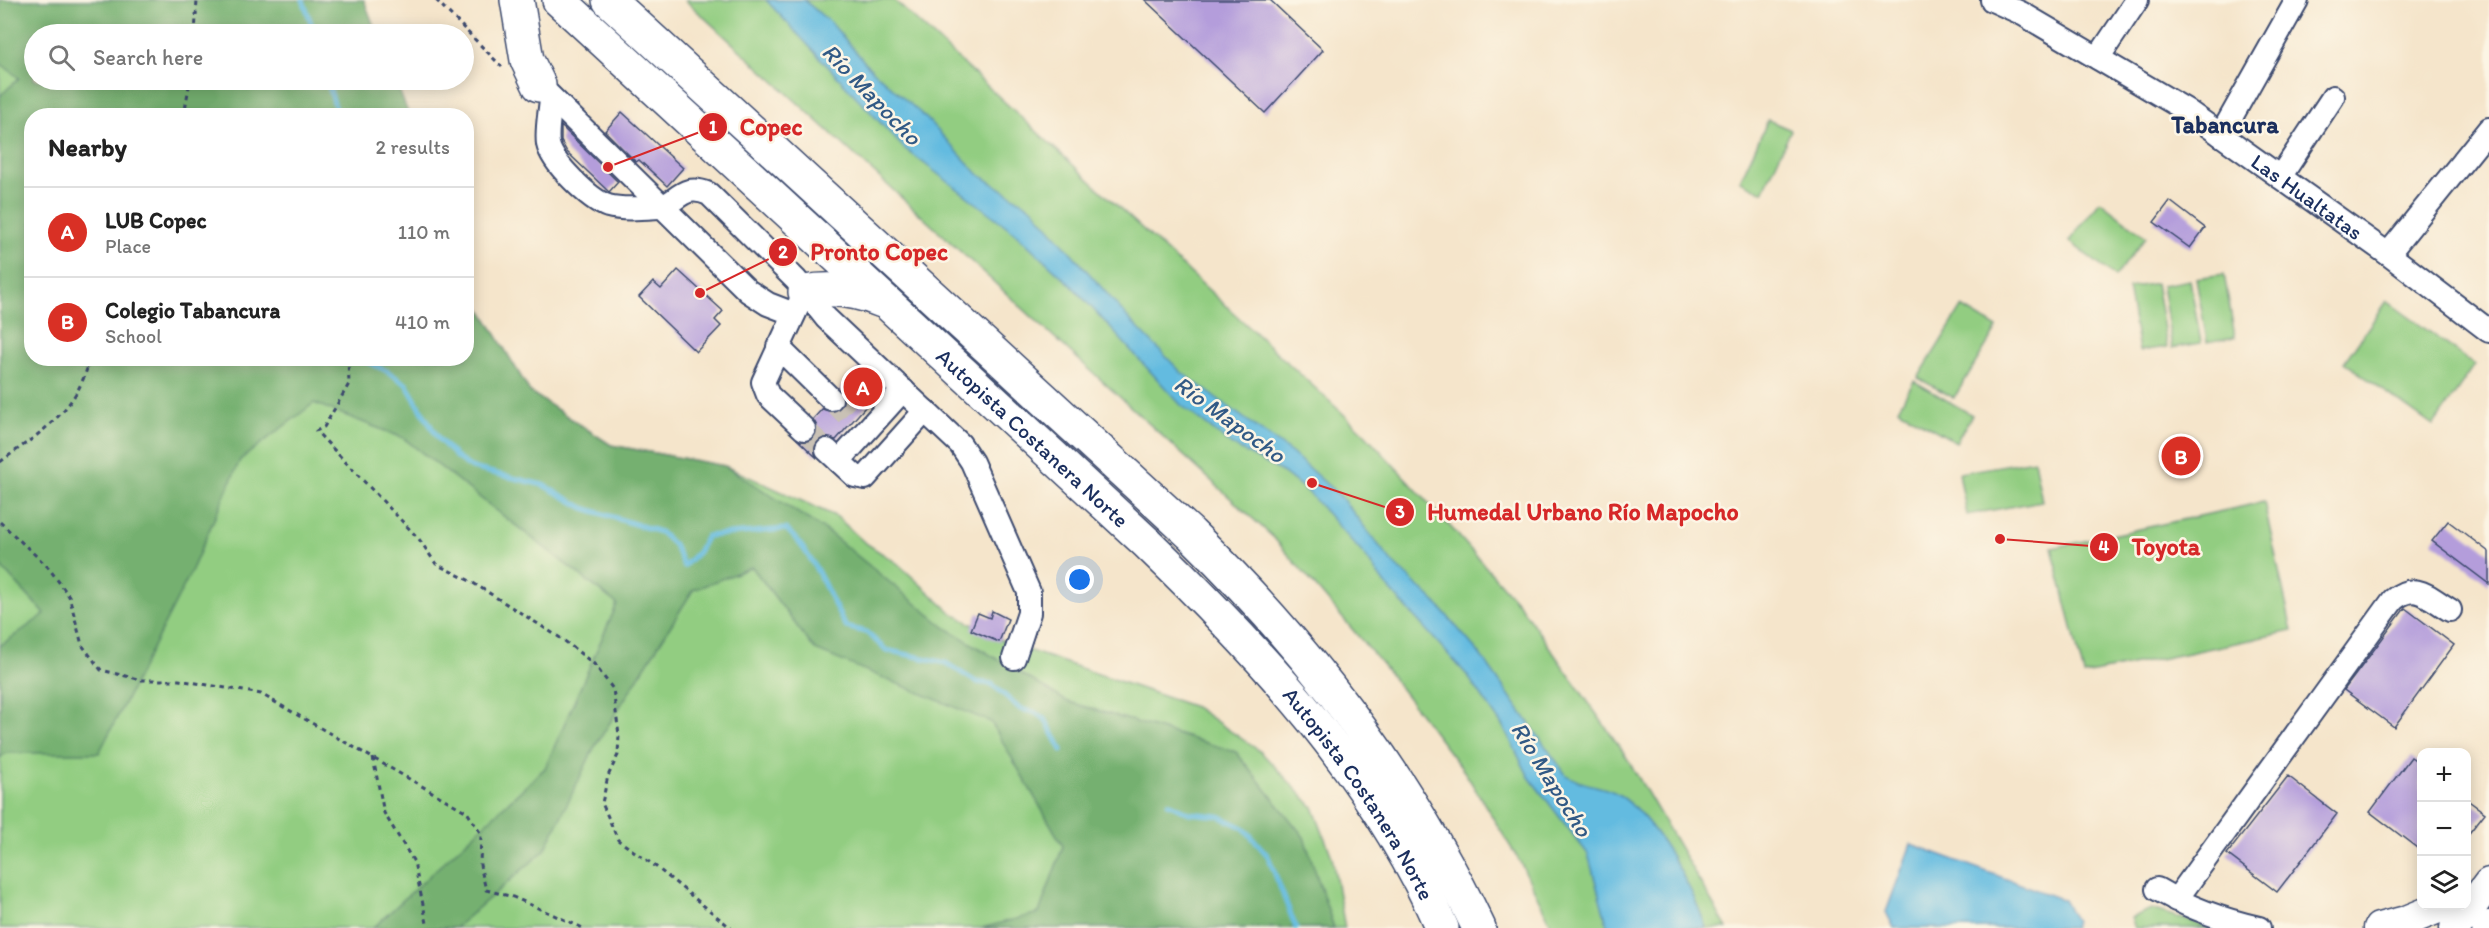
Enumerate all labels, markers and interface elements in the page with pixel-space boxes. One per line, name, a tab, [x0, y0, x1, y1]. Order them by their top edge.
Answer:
search box	[24, 24, 474, 90]
water label: Río Mapocho	[816, 37, 928, 151]
icon: search	[45, 41, 78, 74]
text: Search here	[93, 44, 203, 71]
callout: Copec	[698, 106, 815, 148]
district label: Tabancura	[2170, 110, 2279, 139]
text: Copec	[740, 112, 802, 142]
text: 1	[709, 116, 718, 138]
text: Nearby	[48, 131, 127, 163]
text: 2 results	[376, 135, 450, 159]
street label: Las Hualtatas	[2246, 147, 2368, 245]
text: LUB Copec	[105, 207, 206, 234]
text: A	[61, 220, 74, 244]
text: 110 m	[398, 220, 450, 244]
callout: Pronto Copec	[768, 231, 960, 273]
text: Place	[105, 234, 151, 258]
text: Pronto Copec	[810, 237, 948, 267]
text: 2	[778, 241, 788, 263]
text: Colegio Tabancura	[105, 297, 280, 324]
text: B	[61, 310, 74, 334]
text: 410 m	[395, 310, 450, 334]
text: School	[105, 324, 162, 348]
street label: Autopista Costanera Norte	[931, 342, 1135, 533]
pin: A	[844, 364, 882, 410]
water label: Río Mapocho	[1169, 369, 1292, 469]
pin: B	[2162, 434, 2200, 478]
callout: Humedal Urbano Río Mapocho	[1385, 491, 1750, 533]
text: Humedal Urbano Río Mapocho	[1427, 497, 1739, 527]
text: 3	[1395, 501, 1405, 523]
callout: Toyota	[2089, 526, 2212, 568]
text: Toyota	[2131, 532, 2201, 562]
text: 4	[2099, 536, 2110, 558]
your location	[1065, 565, 1094, 594]
street label: Autopista Costanera Norte	[1277, 681, 1440, 904]
water label: Río Mapocho	[1505, 716, 1599, 843]
map controls	[2417, 748, 2471, 910]
button: +	[2417, 748, 2471, 802]
button: −	[2417, 802, 2471, 856]
button: layers	[2417, 856, 2471, 910]

